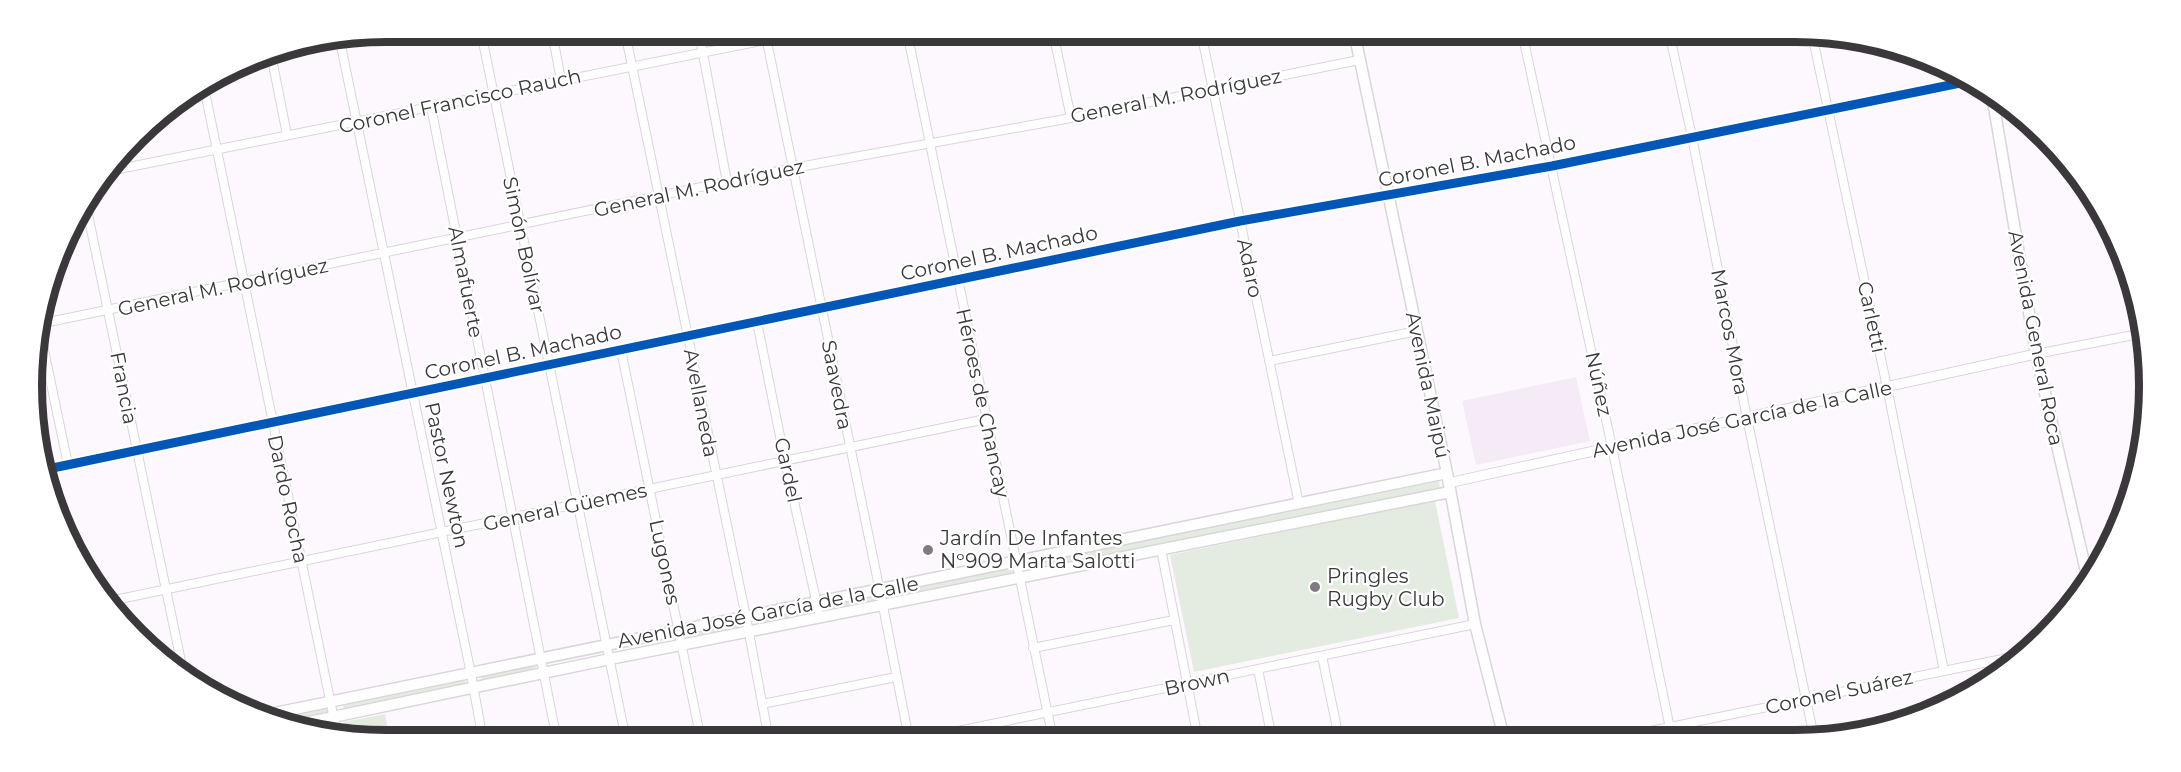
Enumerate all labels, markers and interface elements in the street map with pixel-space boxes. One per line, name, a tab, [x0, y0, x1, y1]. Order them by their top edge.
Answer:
street label: Coronel Francisco Rauch	[337, 64, 583, 138]
street label: General M. Rodríguez	[1068, 64, 1284, 128]
street label: Coronel B. Machado	[1376, 130, 1578, 192]
street label: General M. Rodríguez	[592, 154, 806, 222]
street label: Simón Bolívar	[498, 175, 550, 315]
street label: Coronel B. Machado	[898, 220, 1100, 286]
street label: Almafuerte	[443, 224, 489, 340]
street label: Avenida General Roca	[2003, 228, 2069, 448]
street label: Adaro	[1232, 236, 1268, 300]
street label: General M. Rodríguez	[116, 253, 330, 321]
street label: Marcos Mora	[1706, 267, 1754, 397]
street label: Carletti	[1853, 279, 1891, 355]
street label: Héroes de Chancay	[951, 306, 1015, 500]
street label: Avenida Maipú	[1401, 310, 1455, 460]
street label: Coronel B. Machado	[422, 319, 624, 385]
street label: Saavedra	[817, 338, 857, 432]
street label: Avellaneda	[679, 347, 723, 459]
street label: Francia	[105, 350, 143, 426]
street label: Núñez	[1580, 350, 1618, 418]
street label: Avenida José García de la Calle	[1590, 375, 1894, 463]
street label: Pastor Newton	[420, 400, 474, 550]
street label: Dardo Rocha	[263, 433, 313, 565]
street label: Gardel	[769, 435, 807, 505]
street label: General Güemes	[481, 478, 649, 536]
street label: Lugones	[644, 517, 686, 607]
place label: Jardín De Infantes Nº909 Marta Salotti	[939, 526, 1135, 573]
marker: Jardín De Infantes Nº909 Marta Salotti	[921, 543, 935, 557]
place label: Pringles Rugby Club	[1327, 564, 1445, 611]
street label: Avenida José García de la Calle	[615, 571, 921, 653]
marker: Pringles Rugby Club	[1308, 580, 1322, 594]
street label: Brown	[1162, 663, 1232, 701]
street label: Coronel Suárez	[1763, 665, 1915, 719]

